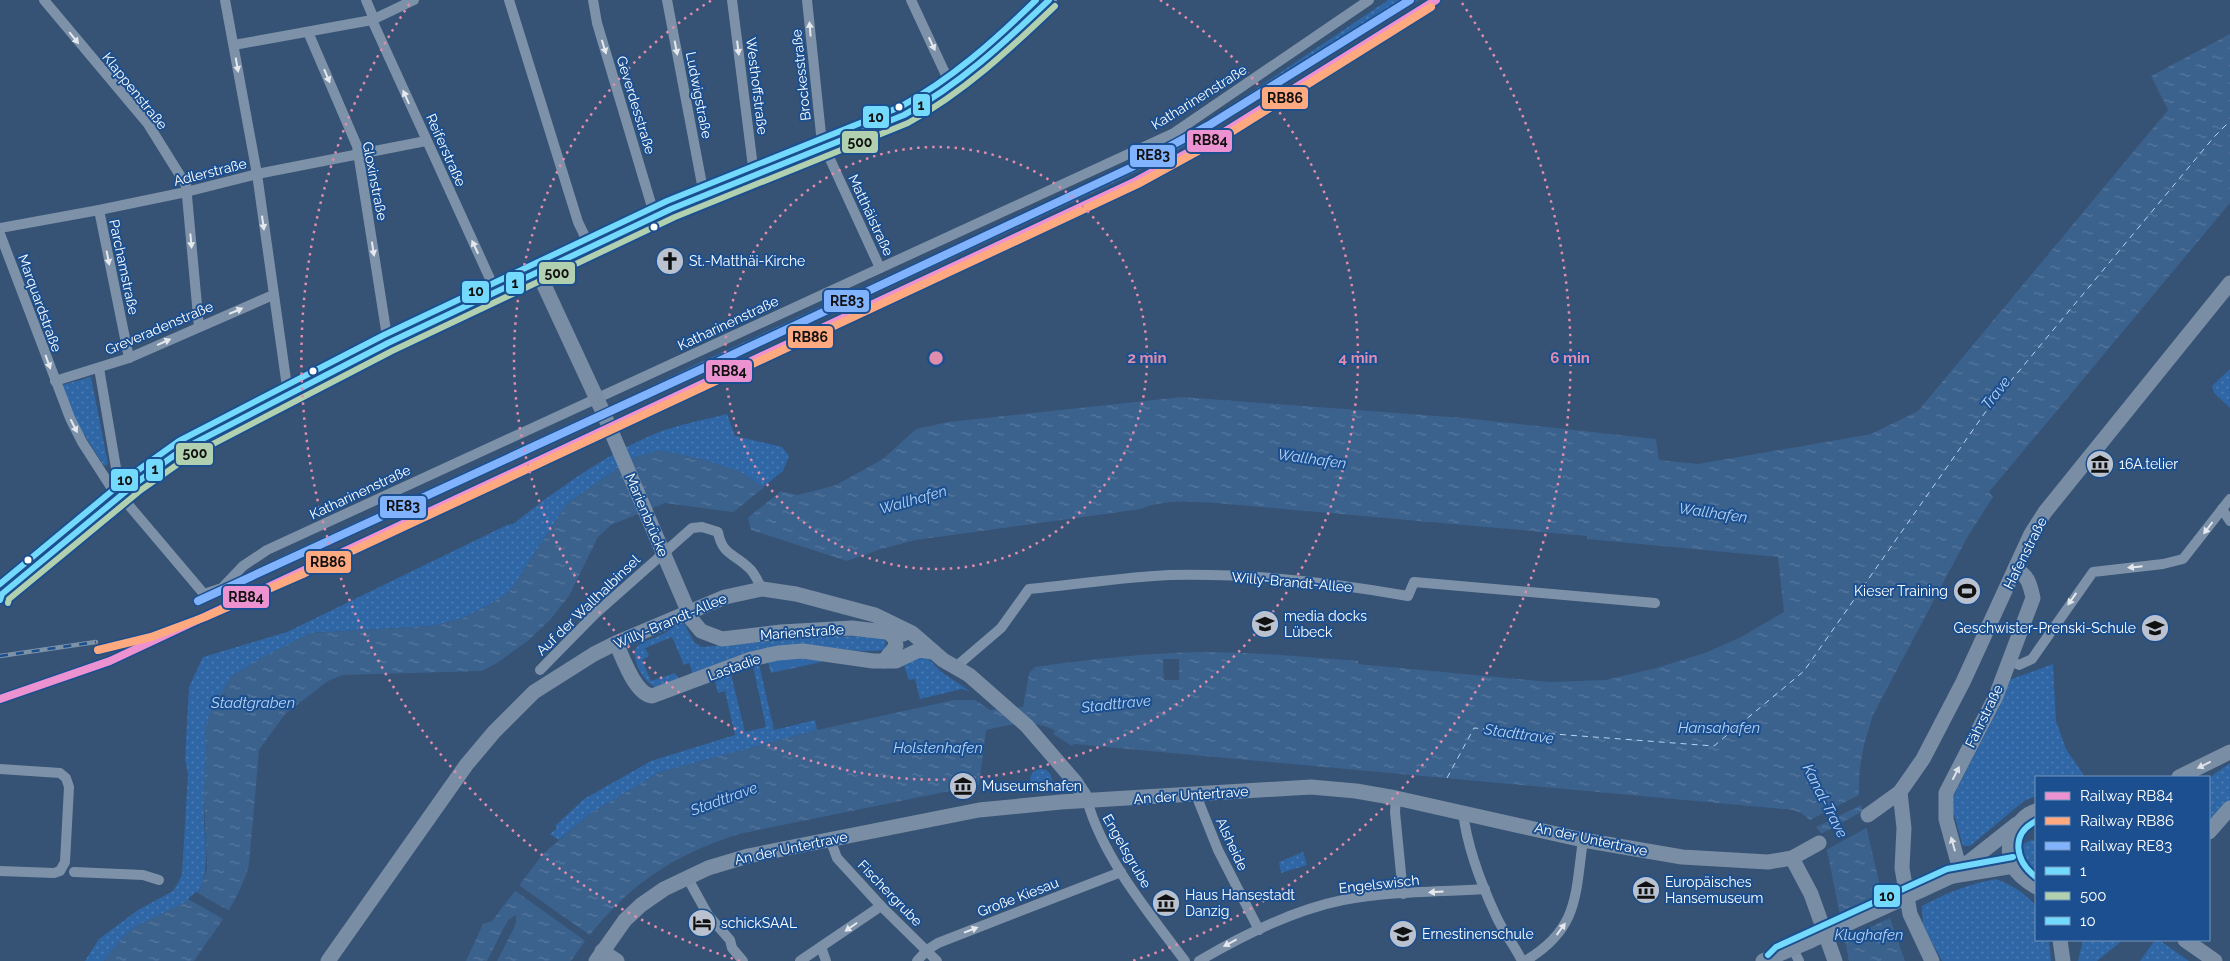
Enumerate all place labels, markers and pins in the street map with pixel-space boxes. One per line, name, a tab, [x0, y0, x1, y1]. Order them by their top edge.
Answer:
unlabelled marker	[894, 102, 904, 112]
unlabelled marker	[649, 222, 659, 232]
church icon: St.-Matthäi-Kirche	[655, 246, 685, 276]
place label: St.-Matthäi-Kirche	[689, 253, 805, 269]
centre of rings	[927, 349, 945, 367]
unlabelled marker	[308, 366, 318, 376]
museum icon: 16A.telier	[2085, 449, 2115, 479]
place label: 16A.telier	[2119, 456, 2178, 472]
unlabelled marker	[23, 555, 33, 565]
sports icon: Kieser Training	[1952, 576, 1982, 606]
place label: Kieser Training	[1854, 583, 1948, 599]
place label: media docks Lübeck	[1284, 608, 1367, 640]
school or university icon: media docks Lübeck	[1250, 609, 1280, 639]
school or university icon: Geschwister-Prenski-Schule	[2140, 613, 2170, 643]
place label: Geschwister-Prenski-Schule	[1953, 620, 2136, 636]
museum icon: Museumshafen	[948, 771, 978, 801]
place label: Museumshafen	[982, 778, 1082, 794]
place label: Europäisches Hansemuseum	[1665, 874, 1763, 906]
museum icon: Europäisches Hansemuseum	[1631, 875, 1661, 905]
place label: Haus Hansestadt Danzig	[1185, 887, 1295, 919]
museum icon: Haus Hansestadt Danzig	[1151, 888, 1181, 918]
hotel icon: schickSAAL	[687, 908, 717, 938]
place label: schickSAAL	[721, 915, 797, 931]
school or university icon: Ernestinenschule	[1388, 919, 1418, 949]
place label: Ernestinenschule	[1422, 926, 1534, 942]

